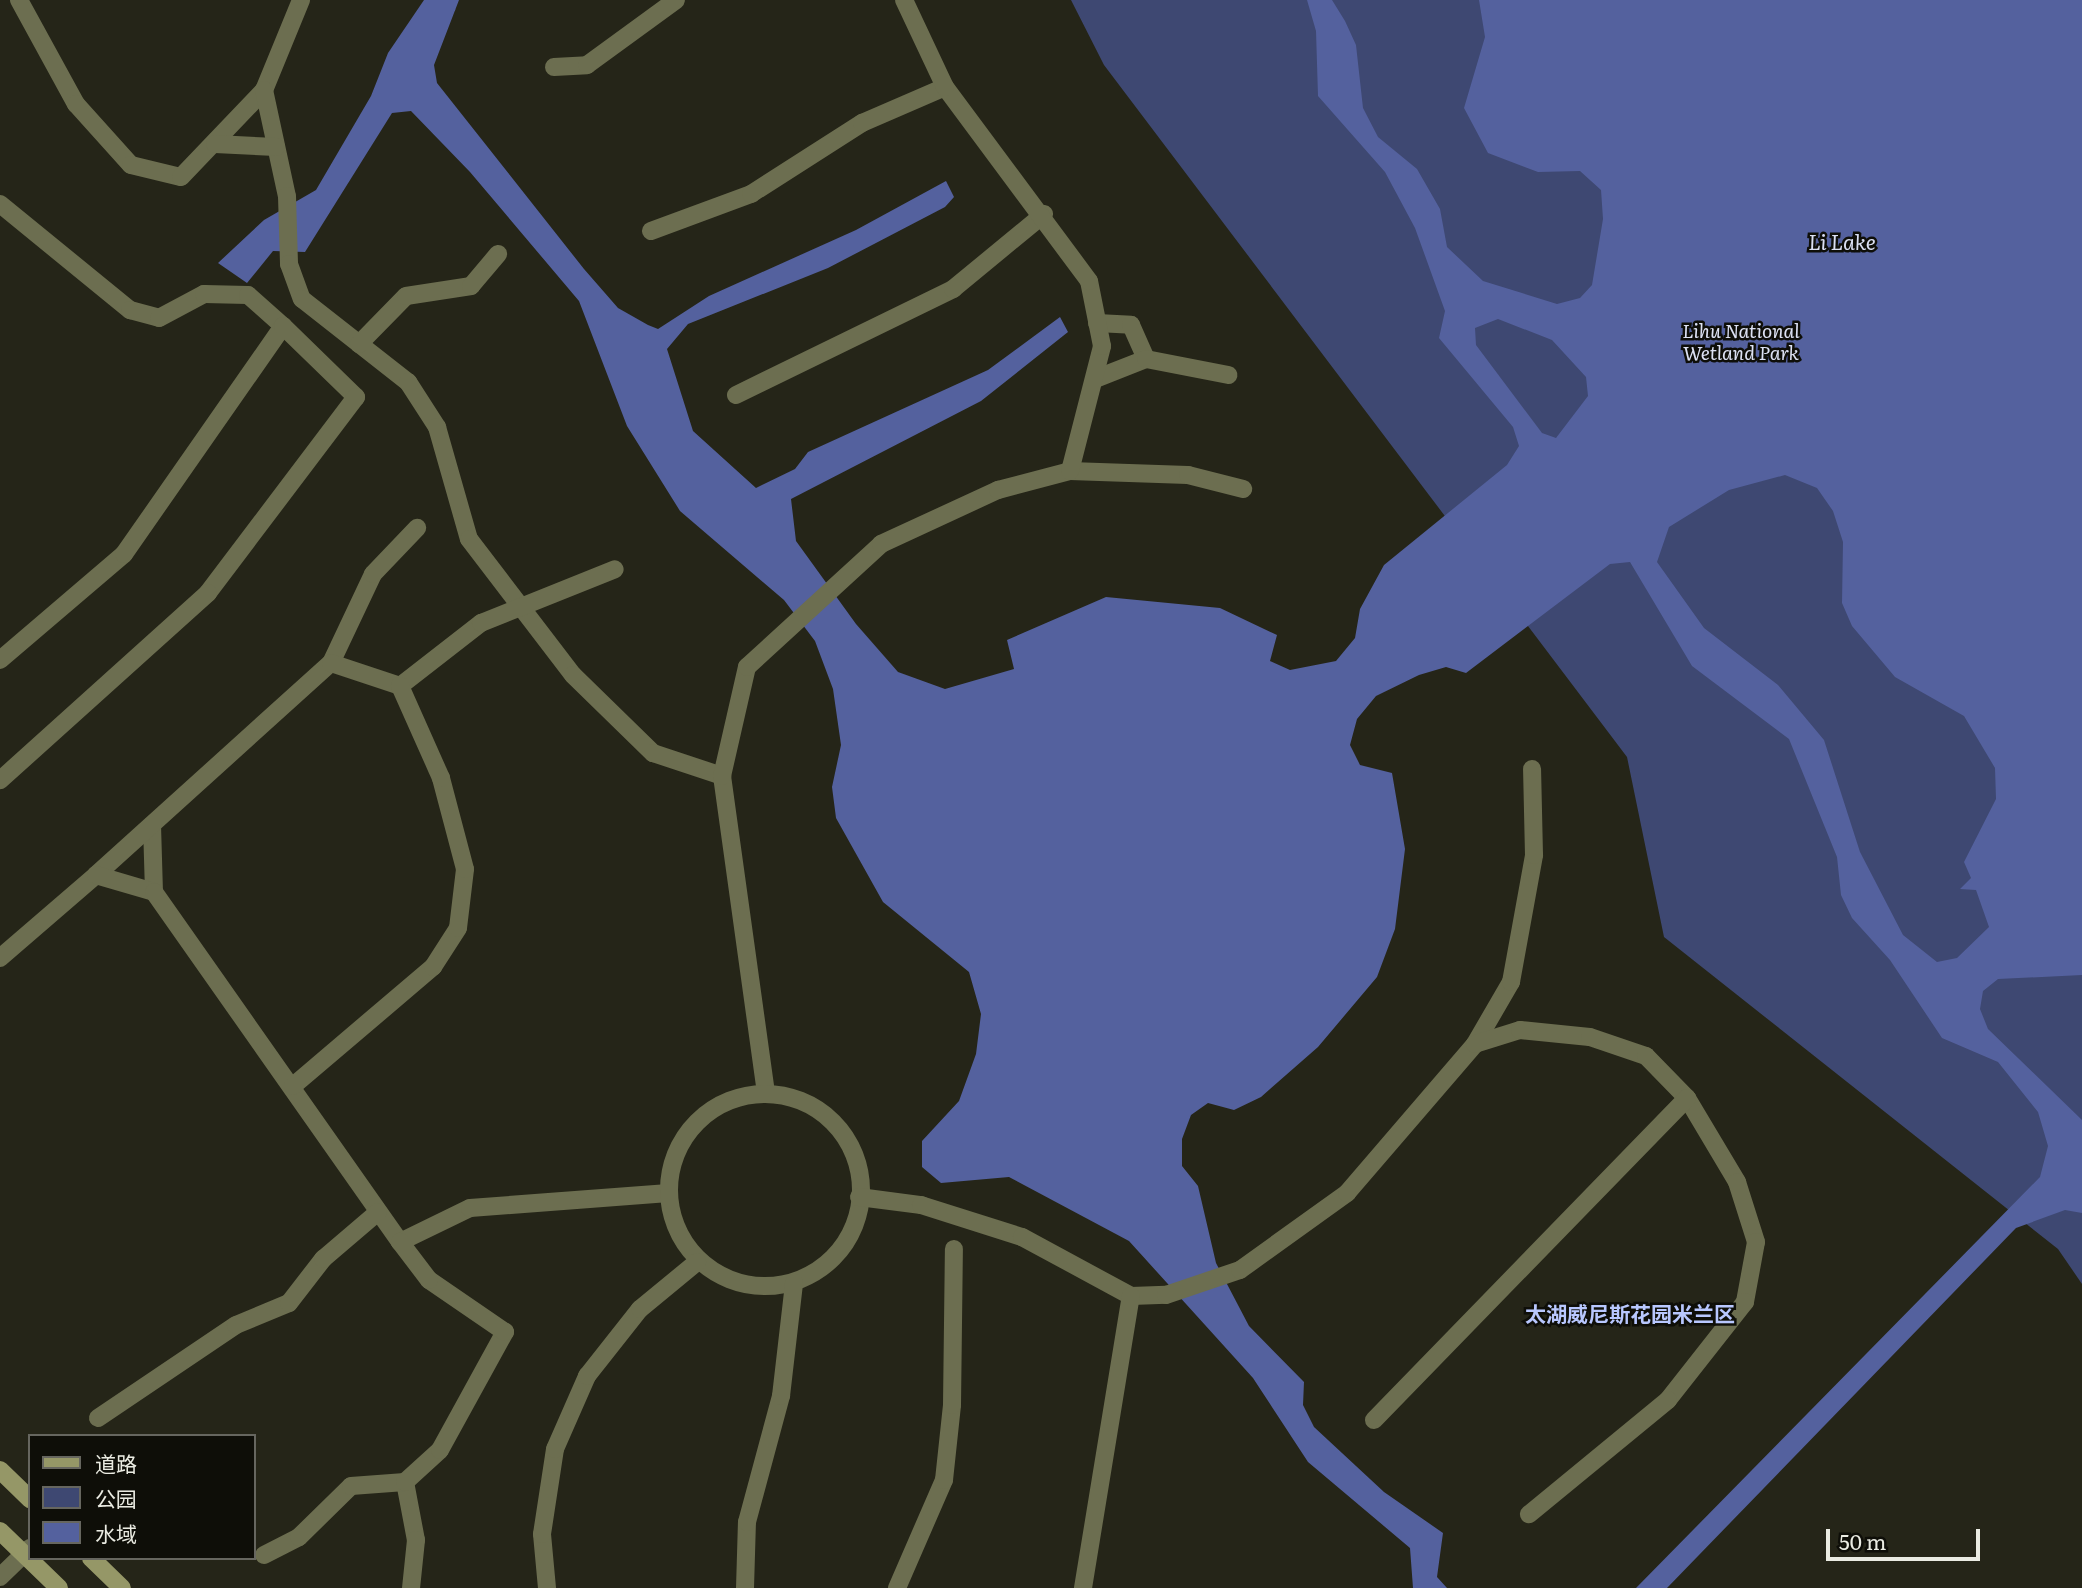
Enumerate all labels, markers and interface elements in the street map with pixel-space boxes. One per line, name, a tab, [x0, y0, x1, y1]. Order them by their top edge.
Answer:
water label: Li Lake	[1808, 228, 1876, 254]
park label: Lihu National Wetland Park	[1682, 320, 1800, 364]
district label: 太湖威尼斯花园米兰区	[1525, 1300, 1735, 1326]
legend	[28, 1434, 256, 1560]
text: 道路	[95, 1447, 137, 1478]
text: 公园	[95, 1482, 137, 1513]
scale bar	[1830, 1514, 1984, 1558]
text: 水域	[95, 1517, 137, 1548]
text: 50 m	[1839, 1525, 1886, 1556]

